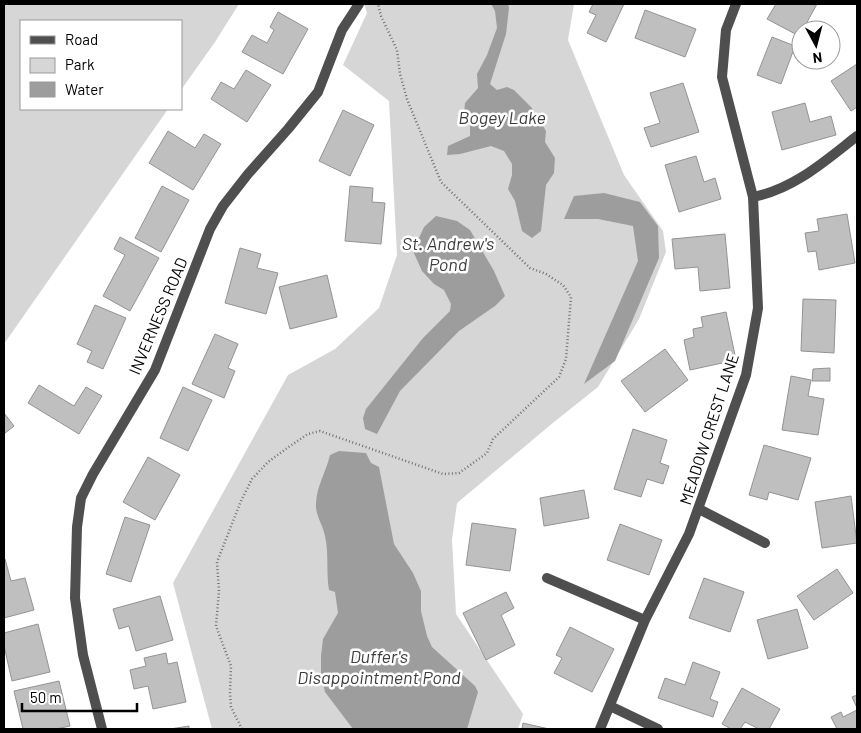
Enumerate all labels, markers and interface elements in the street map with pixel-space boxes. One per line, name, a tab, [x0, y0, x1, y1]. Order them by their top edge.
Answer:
legend	[20, 20, 182, 110]
north arrow	[791, 20, 841, 70]
text: Road	[65, 30, 98, 48]
text: N	[812, 49, 823, 67]
text: Park	[65, 55, 95, 73]
text: Water	[65, 80, 104, 98]
water label: Bogey Lake	[458, 106, 546, 128]
water label: St. Andrew's Pond	[402, 232, 494, 275]
street label: INVERNESS ROAD	[124, 255, 191, 377]
street label: MEADOW CREST LANE	[675, 351, 742, 507]
water label: Duffer's Disappointment Pond	[297, 645, 461, 688]
scale bar	[22, 680, 138, 712]
text: 50 m	[30, 688, 62, 706]

